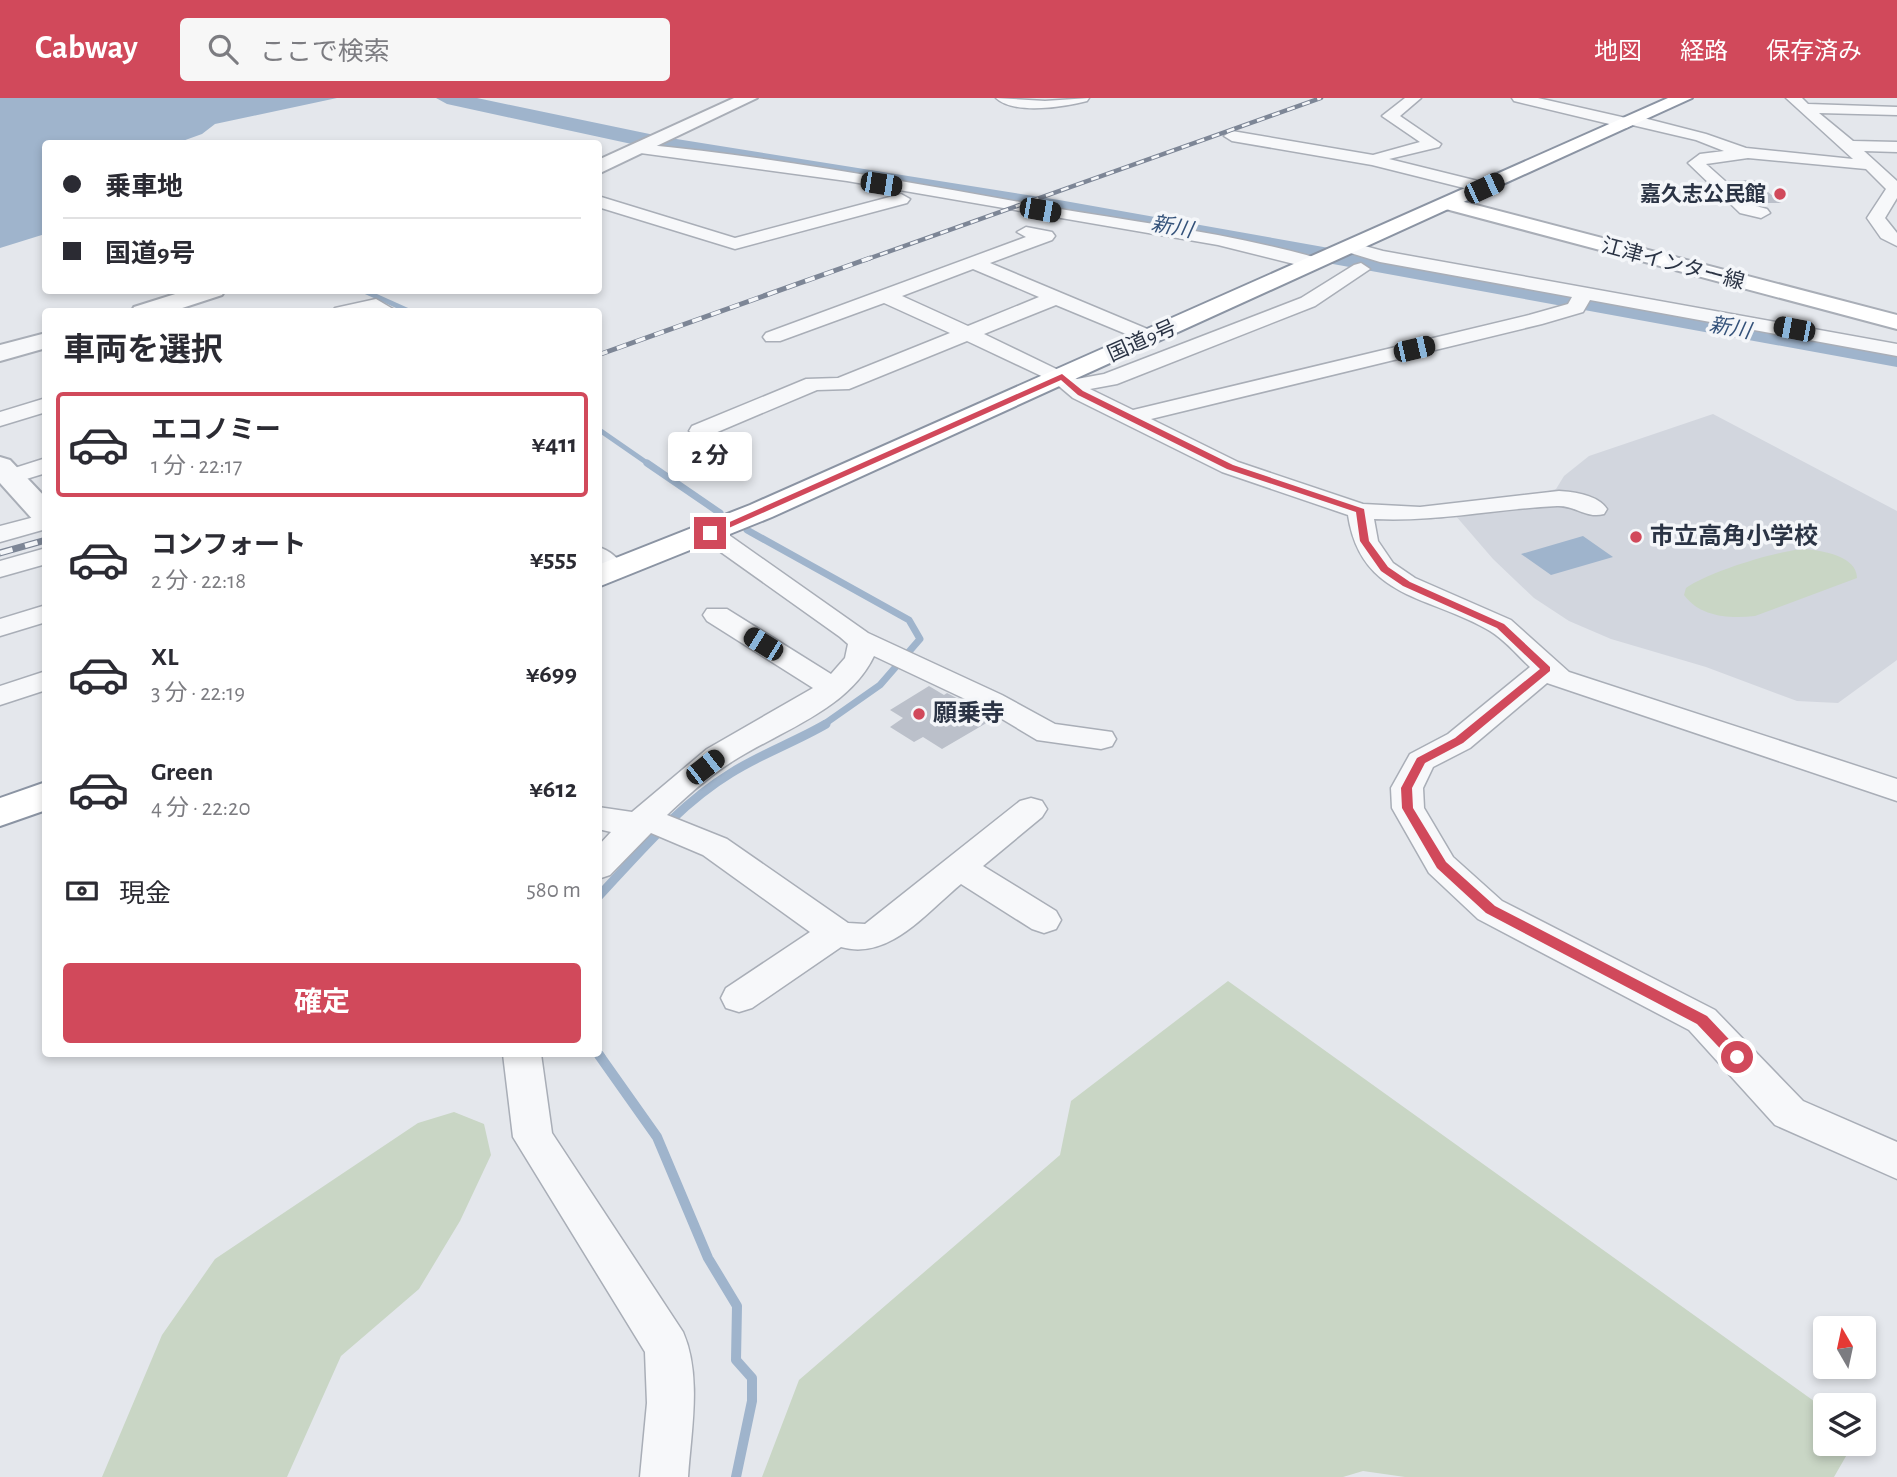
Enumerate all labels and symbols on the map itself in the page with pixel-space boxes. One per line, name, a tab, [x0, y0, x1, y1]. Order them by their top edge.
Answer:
car	[859, 170, 904, 198]
car	[1461, 170, 1508, 206]
place label: 嘉久志公民館	[1640, 183, 1766, 205]
marker: 嘉久志公民館	[1772, 186, 1788, 202]
car	[1018, 196, 1063, 224]
water label: 新川	[1149, 212, 1197, 241]
street label: 江津インター線	[1599, 234, 1747, 293]
water label: 新川	[1707, 313, 1755, 342]
car	[1772, 315, 1817, 343]
street label: 国道9号	[1104, 316, 1180, 365]
car	[1392, 334, 1437, 364]
callout: 2 分	[668, 432, 752, 480]
route end	[694, 517, 726, 549]
place label: 市立高角小学校	[1650, 523, 1818, 549]
marker: 市立高角小学校	[1628, 529, 1644, 545]
car	[740, 624, 787, 664]
place label: 願乗寺	[933, 700, 1005, 726]
marker: 願乗寺	[911, 706, 927, 722]
car	[682, 746, 729, 788]
route start	[1721, 1041, 1753, 1073]
north arrow	[1813, 1316, 1876, 1379]

